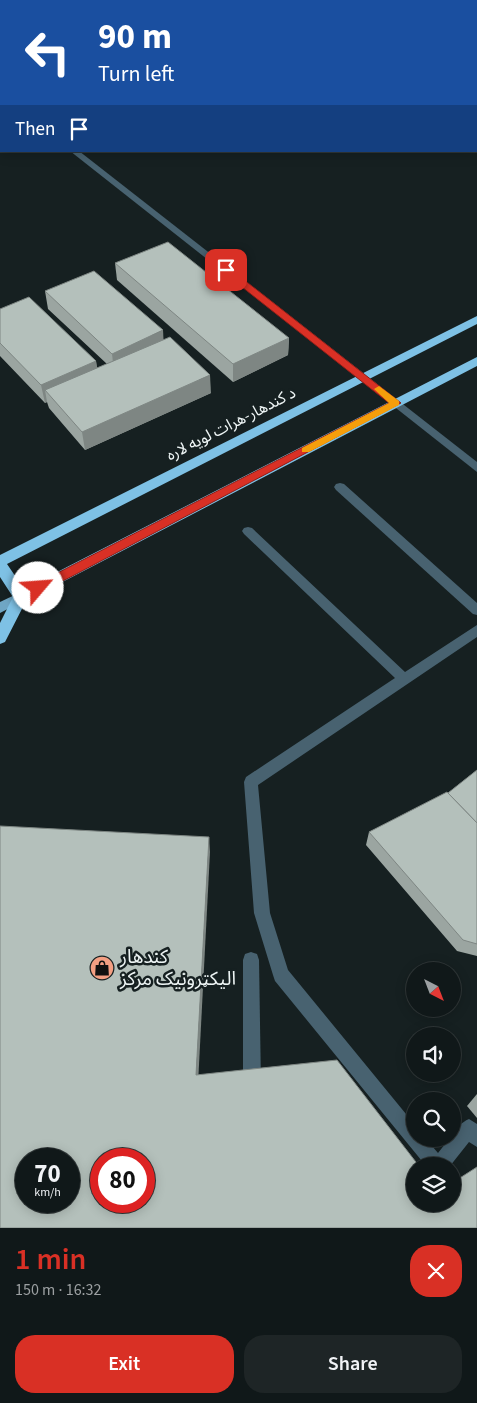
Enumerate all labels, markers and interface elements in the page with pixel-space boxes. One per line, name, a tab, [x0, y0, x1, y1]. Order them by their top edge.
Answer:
text: 90 m	[98, 12, 172, 62]
icon: left	[15, 20, 80, 85]
text: Turn left	[98, 58, 174, 90]
icon: arrive	[65, 115, 93, 143]
text: Then	[15, 116, 55, 143]
pin	[205, 249, 247, 291]
icon: arrive	[212, 256, 240, 284]
street label: د کندهار-هرات لويه لاره	[162, 382, 300, 466]
position arrow	[11, 561, 63, 613]
place label: کندهار الیکټرونیک مرکز	[119, 944, 236, 993]
shop icon: کندهار الیکټرونیک مرکز	[89, 955, 115, 981]
north arrow	[406, 962, 461, 1018]
map controls	[406, 962, 461, 1212]
button: sound	[406, 1027, 461, 1082]
button: search	[406, 1092, 461, 1147]
speed limit sign: 80	[90, 1148, 155, 1213]
text: 70	[34, 1156, 61, 1192]
button: layers	[406, 1157, 461, 1212]
text: km/h	[34, 1184, 61, 1201]
text: 1 min	[15, 1238, 86, 1281]
button: close	[410, 1245, 462, 1297]
text: 150 m · 16:32	[15, 1279, 102, 1301]
button: Exit	[15, 1335, 234, 1393]
button: Share	[244, 1335, 462, 1393]

